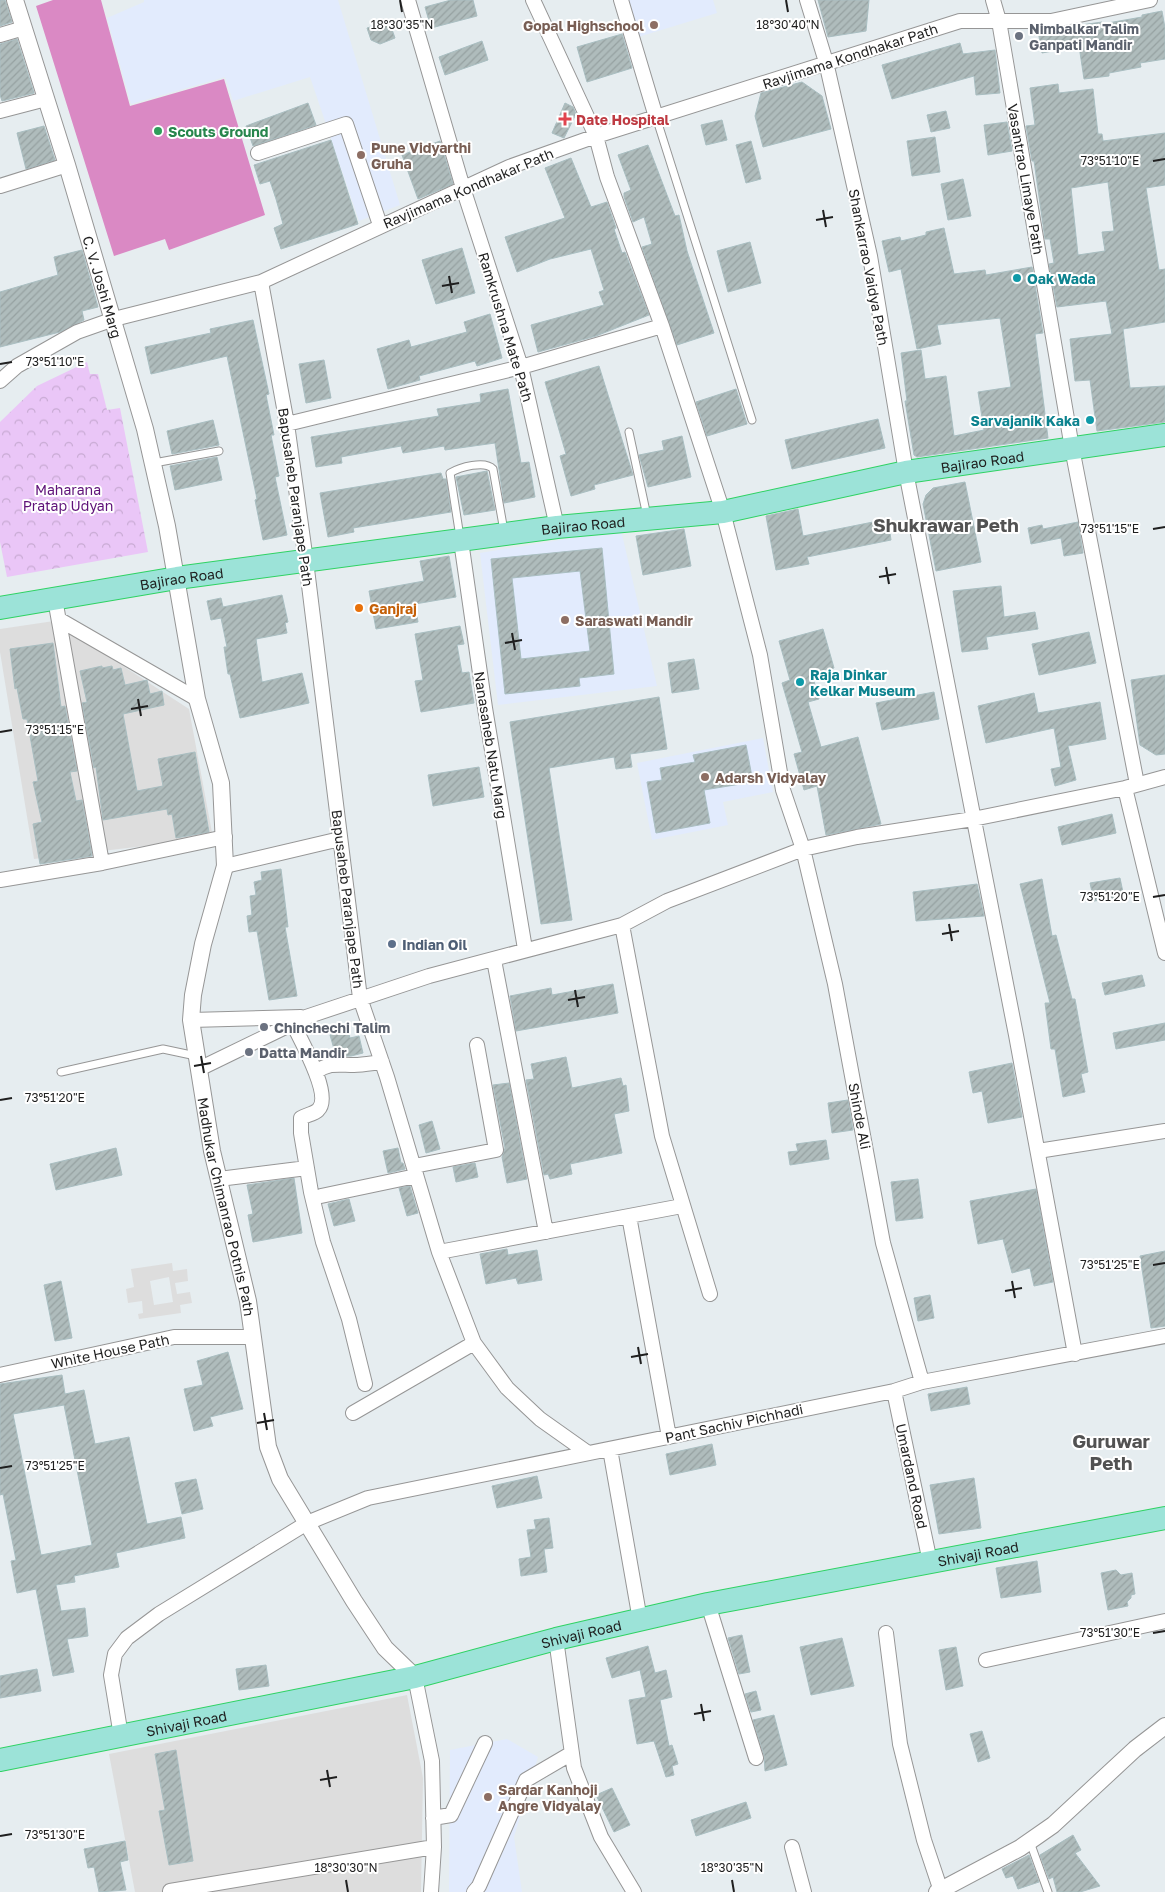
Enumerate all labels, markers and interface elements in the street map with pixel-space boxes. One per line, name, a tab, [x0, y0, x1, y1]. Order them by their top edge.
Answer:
text: 18°30'35"N	[371, 17, 433, 32]
place label: Gopal Highschool	[523, 17, 644, 34]
text: 18°30'40"N	[756, 17, 820, 32]
marker: Gopal Highschool	[648, 19, 660, 31]
street label: Ravjimama Kondhakar Path	[760, 20, 940, 92]
place label: Nimbalkar Talim Ganpati Mandir	[1029, 20, 1139, 53]
marker: Nimbalkar Talim Ganpati Mandir	[1013, 30, 1025, 42]
street label: Vasantrao Limaye Path	[1004, 102, 1048, 256]
place label: Date Hospital	[576, 111, 670, 128]
marker: Date Hospital	[558, 112, 572, 126]
place label: Scouts Ground	[168, 123, 268, 140]
marker: Scouts Ground	[152, 125, 164, 137]
place label: Pune Vidyarthi Gruha	[371, 139, 471, 172]
street label: Ravjimama Kondhakar Path	[380, 144, 556, 232]
marker: Pune Vidyarthi Gruha	[355, 149, 367, 161]
text: 73°51'10"E	[1081, 153, 1139, 168]
street label: Shankarrao Vaidya Path	[845, 187, 893, 347]
street label: C. V. Joshi Marg	[80, 234, 126, 340]
street label: Ramkrushna Mate Path	[475, 250, 537, 404]
place label: Oak Wada	[1027, 270, 1096, 287]
marker: Oak Wada	[1011, 272, 1023, 284]
text: 73°51'10"E	[26, 354, 84, 369]
street label: Bapusaheb Paranjape Path	[275, 407, 317, 587]
place label: Sarvajanik Kaka	[971, 412, 1080, 429]
marker: Sarvajanik Kaka	[1084, 414, 1096, 426]
street label: Bajirao Road	[939, 447, 1025, 475]
park label: Maharana Pratap Udyan	[23, 481, 113, 514]
street label: Bajirao Road	[540, 512, 626, 538]
district label: Shukrawar Peth	[873, 513, 1019, 536]
text: 73°51'15"E	[1081, 521, 1139, 536]
street label: Bajirao Road	[138, 563, 224, 593]
place label: Ganjraj	[369, 600, 417, 617]
marker: Ganjraj	[353, 602, 365, 614]
place label: Saraswati Mandir	[575, 612, 693, 629]
marker: Saraswati Mandir	[559, 614, 571, 626]
place label: Raja Dinkar Kelkar Museum	[810, 666, 915, 699]
street label: Nanasaheb Natu Marg	[471, 670, 511, 820]
marker: Raja Dinkar Kelkar Museum	[794, 676, 806, 688]
text: 73°51'15"E	[26, 722, 84, 737]
place label: Adarsh Vidyalay	[715, 769, 827, 786]
marker: Adarsh Vidyalay	[699, 771, 711, 783]
street label: Bapusaheb Paranjape Path	[329, 809, 367, 989]
text: 73°51'20"E	[1080, 889, 1140, 904]
place label: Indian Oil	[402, 936, 467, 953]
marker: Indian Oil	[386, 938, 398, 950]
place label: Chinchechi Talim	[274, 1019, 390, 1036]
marker: Chinchechi Talim	[258, 1021, 270, 1033]
place label: Datta Mandir	[259, 1044, 347, 1061]
marker: Datta Mandir	[243, 1046, 255, 1058]
street label: Shinde Ali	[845, 1081, 875, 1151]
text: 73°51'20"E	[25, 1090, 85, 1105]
street label: Madhukar Chimanrao Potnis Path	[195, 1096, 258, 1317]
text: 73°51'25"E	[1080, 1257, 1140, 1272]
street label: White House Path	[49, 1330, 171, 1372]
street label: Pant Sachiv Pichhadi	[663, 1400, 805, 1446]
street label: Umardand Road	[893, 1422, 931, 1530]
district label: Guruwar Peth	[1072, 1429, 1150, 1474]
text: 73°51'25"E	[25, 1458, 85, 1473]
street label: Shivaji Road	[936, 1537, 1020, 1569]
street label: Shivaji Road	[539, 1616, 623, 1651]
text: 73°51'30"E	[1080, 1625, 1140, 1640]
street label: Shivaji Road	[144, 1706, 228, 1739]
place label: Sardar Kanhoji Angre Vidyalay	[498, 1781, 602, 1814]
marker: Sardar Kanhoji Angre Vidyalay	[482, 1791, 494, 1803]
text: 73°51'30"E	[25, 1827, 85, 1842]
text: 18°30'30"N	[314, 1860, 378, 1875]
text: 18°30'35"N	[701, 1860, 763, 1875]

